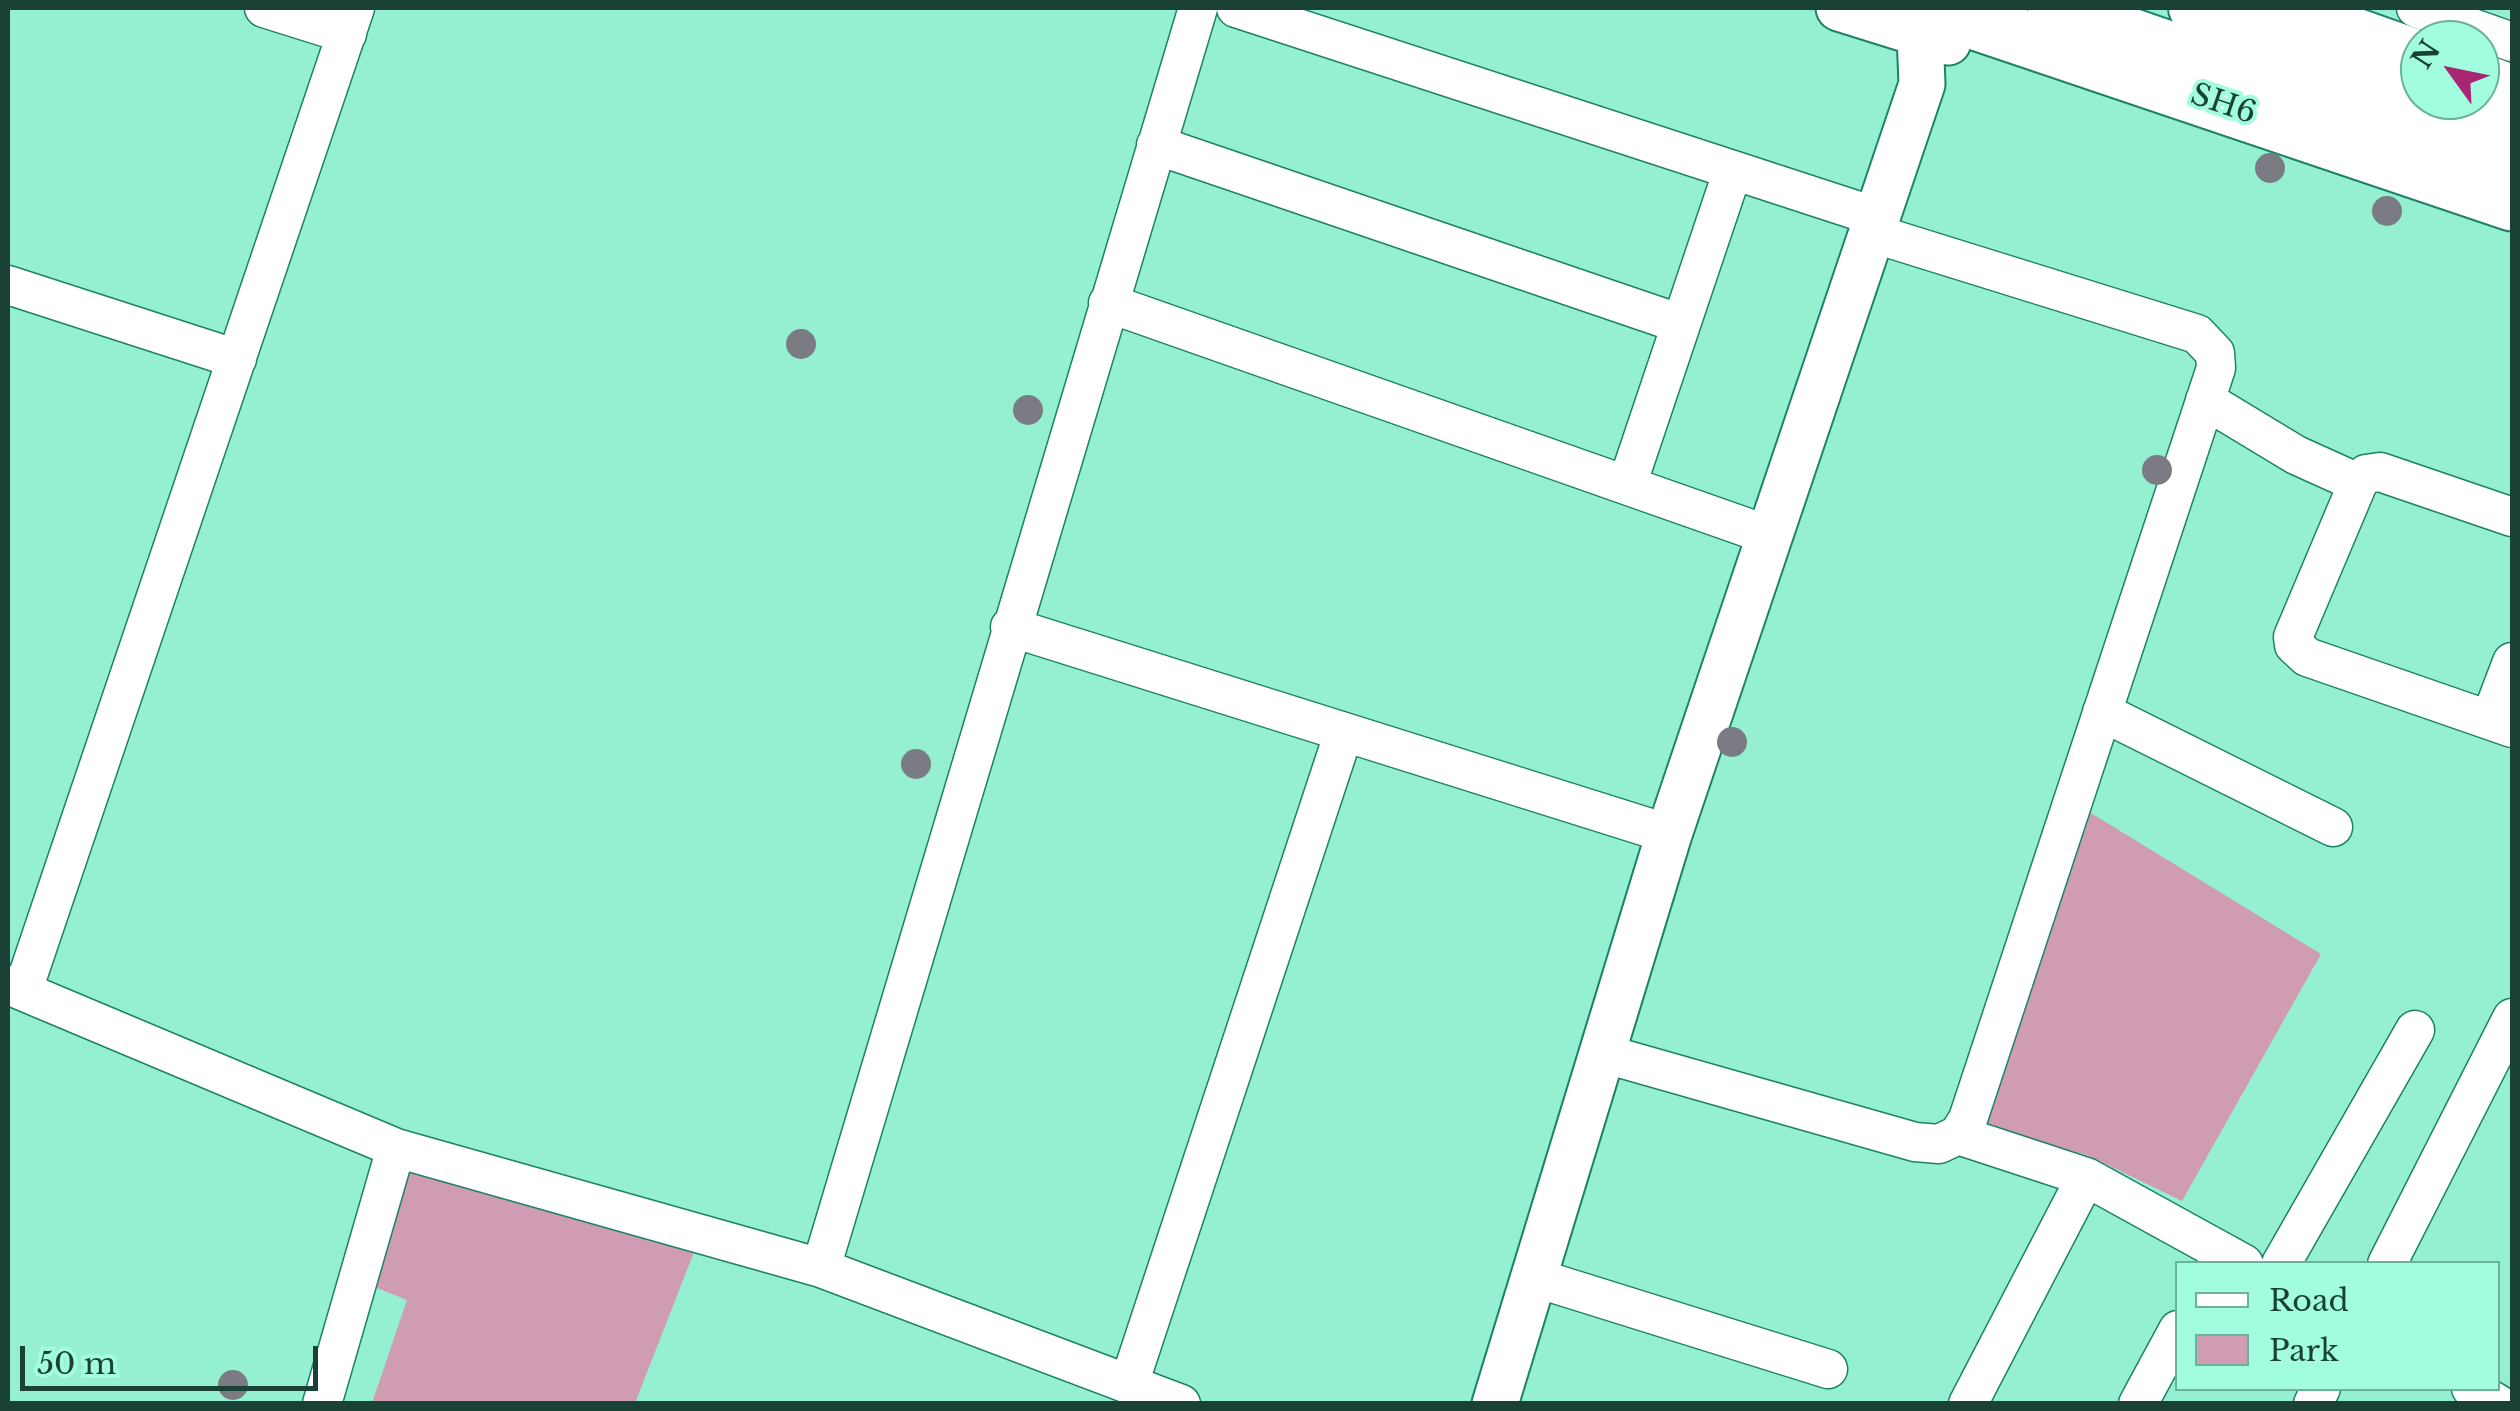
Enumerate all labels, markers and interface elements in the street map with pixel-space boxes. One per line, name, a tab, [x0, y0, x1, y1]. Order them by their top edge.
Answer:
north arrow	[2400, 20, 2500, 120]
text: N	[2404, 34, 2448, 75]
street label: SH6	[2186, 77, 2260, 133]
legend	[2175, 1261, 2500, 1391]
text: Road	[2269, 1282, 2349, 1319]
scale bar	[25, 1326, 322, 1388]
text: Park	[2269, 1332, 2339, 1369]
text: 50 m	[37, 1345, 116, 1382]

